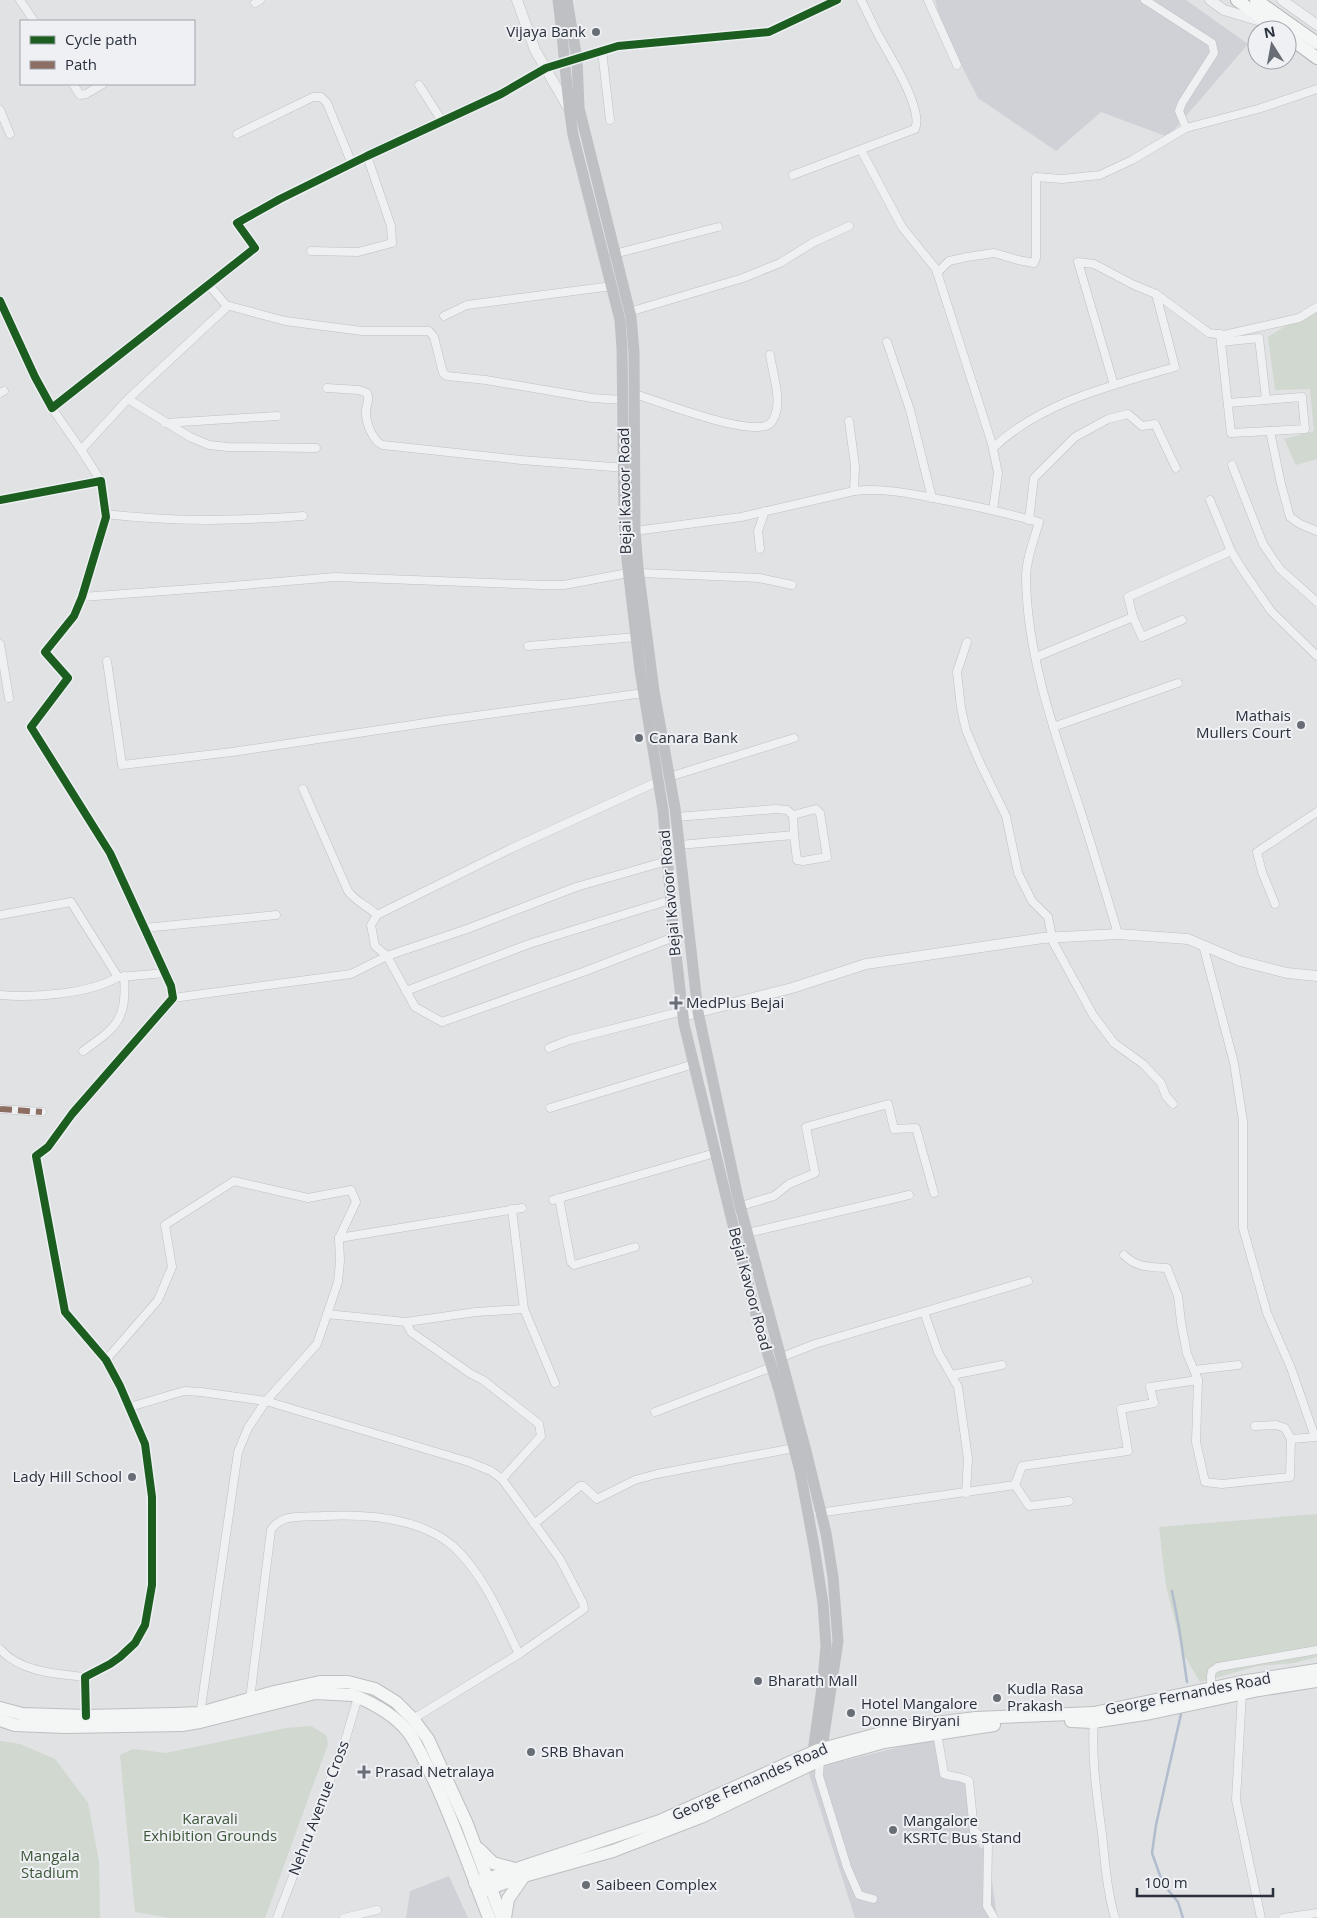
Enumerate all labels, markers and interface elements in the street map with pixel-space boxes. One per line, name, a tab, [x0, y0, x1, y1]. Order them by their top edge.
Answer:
legend	[20, 20, 195, 85]
north arrow	[1247, 20, 1297, 70]
place label: Vijaya Bank	[506, 21, 586, 41]
text: N	[1262, 21, 1277, 42]
marker: Vijaya Bank	[590, 26, 602, 38]
text: Cycle path	[65, 29, 137, 49]
text: Path	[65, 54, 97, 74]
street label: Bejai Kavoor Road	[613, 427, 635, 555]
place label: Mathais Mullers Court	[1196, 705, 1291, 742]
marker: Mathais Mullers Court	[1295, 719, 1307, 731]
place label: Canara Bank	[649, 727, 738, 747]
marker: Canara Bank	[633, 732, 645, 744]
street label: Bejai Kavoor Road	[654, 829, 684, 957]
place label: MedPlus Bejai	[686, 992, 784, 1012]
marker: MedPlus Bejai	[670, 997, 682, 1009]
street label: Bejai Kavoor Road	[725, 1225, 777, 1353]
place label: Lady Hill School	[12, 1466, 122, 1486]
marker: Lady Hill School	[126, 1471, 138, 1483]
street label: George Fernandes Road	[1103, 1667, 1272, 1719]
place label: Bharath Mall	[768, 1670, 858, 1690]
marker: Bharath Mall	[752, 1675, 764, 1687]
place label: Kudla Rasa Prakash	[1007, 1678, 1084, 1715]
marker: Kudla Rasa Prakash	[991, 1692, 1003, 1704]
place label: Hotel Mangalore Donne Biryani	[861, 1693, 977, 1730]
marker: Hotel Mangalore Donne Biryani	[845, 1707, 857, 1719]
street label: Nehru Avenue Cross	[283, 1737, 353, 1878]
street label: George Fernandes Road	[669, 1738, 831, 1824]
place label: SRB Bhavan	[541, 1741, 624, 1761]
marker: SRB Bhavan	[525, 1746, 537, 1758]
place label: Prasad Netralaya	[375, 1761, 495, 1781]
marker: Prasad Netralaya	[357, 1765, 371, 1779]
park label: Karavali Exhibition Grounds	[143, 1808, 277, 1845]
place label: Mangalore KSRTC Bus Stand	[903, 1810, 1022, 1847]
marker: Mangalore KSRTC Bus Stand	[887, 1824, 899, 1836]
park label: Mangala Stadium	[20, 1845, 80, 1882]
scale bar	[1137, 1866, 1273, 1898]
text: 100 m	[1144, 1872, 1188, 1892]
place label: Saibeen Complex	[596, 1874, 717, 1894]
marker: Saibeen Complex	[580, 1879, 592, 1891]

